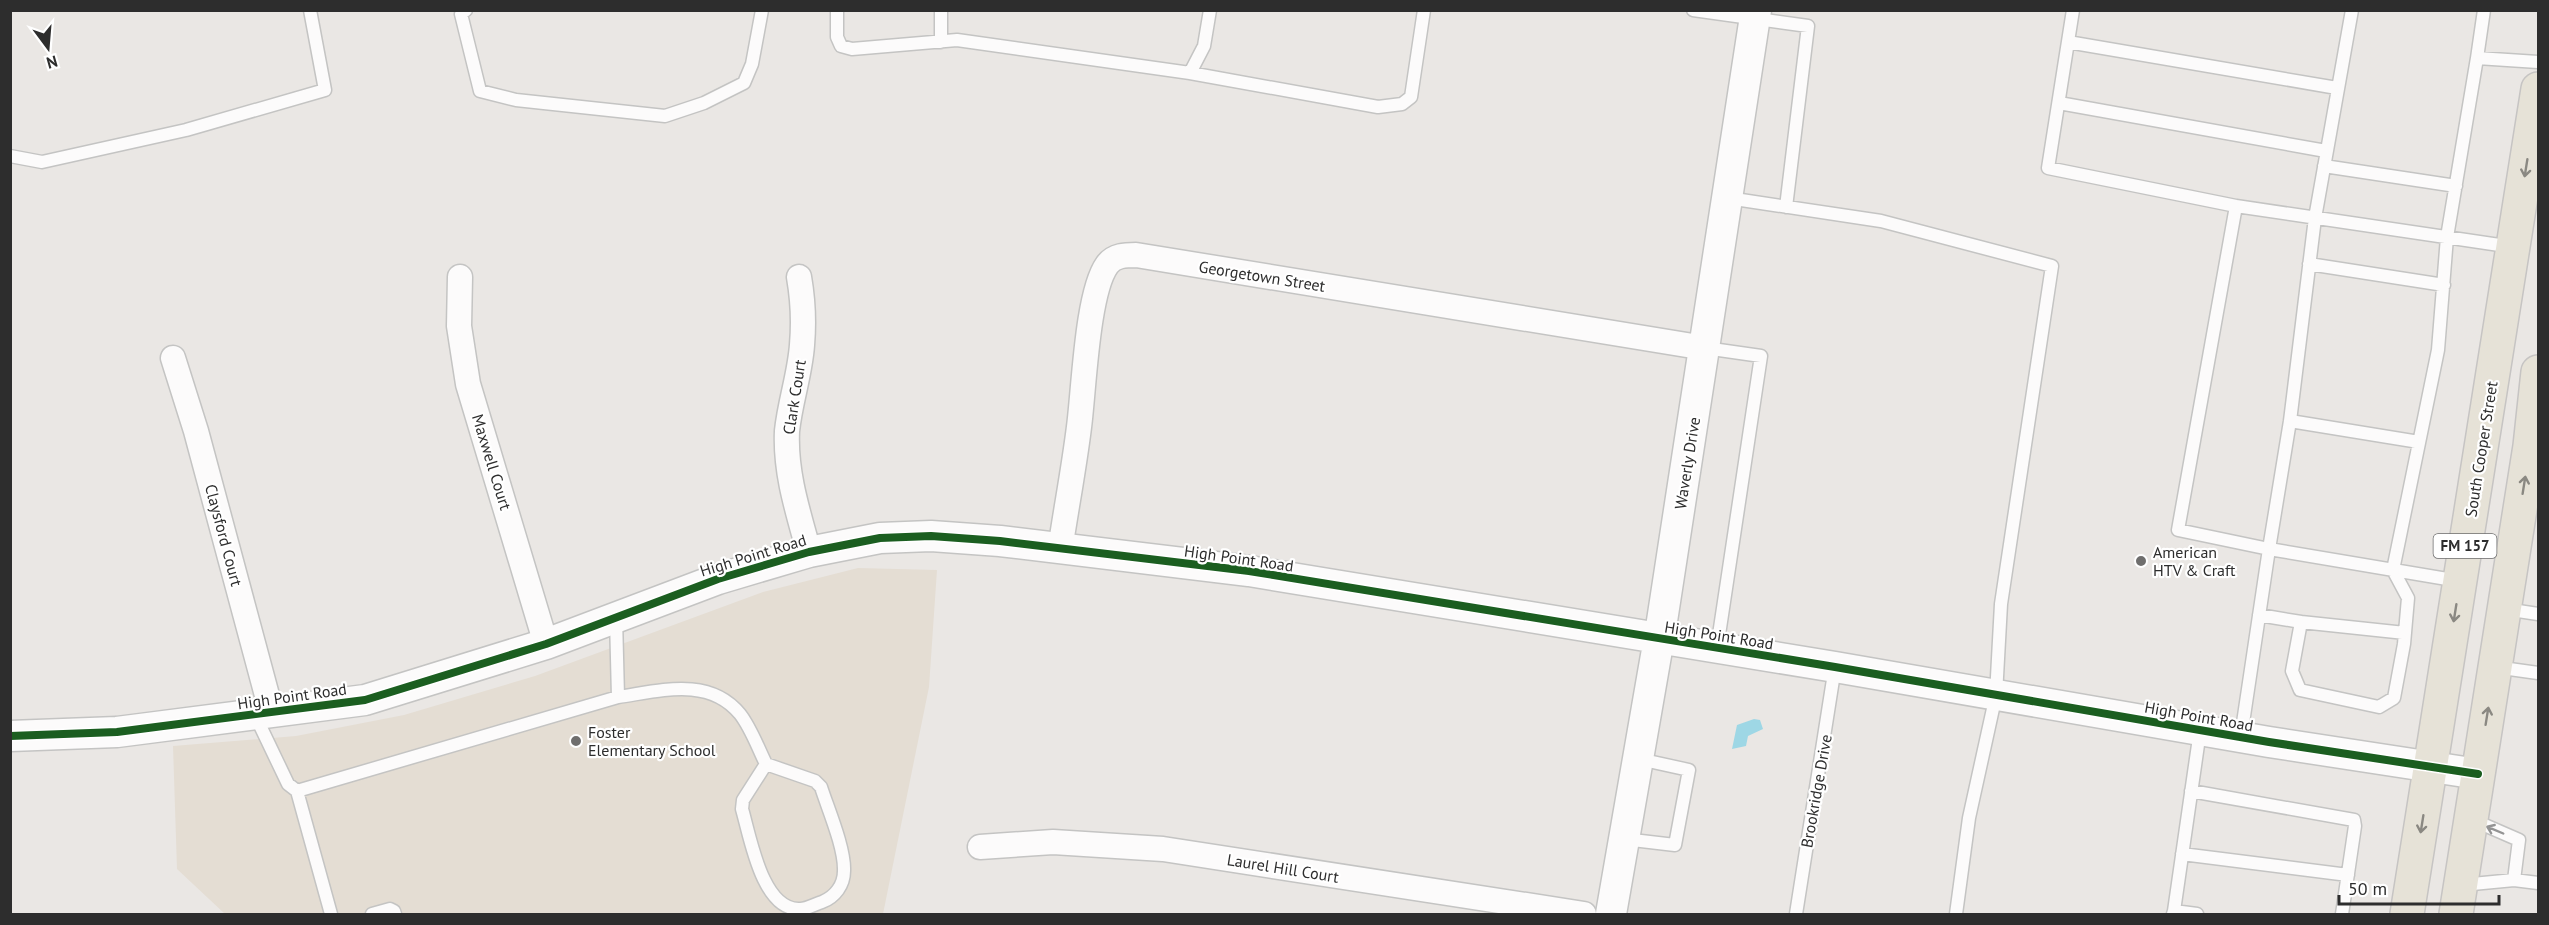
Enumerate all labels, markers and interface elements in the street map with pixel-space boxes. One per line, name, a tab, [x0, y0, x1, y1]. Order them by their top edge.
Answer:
north arrow	[18, 18, 78, 78]
text: N	[44, 51, 60, 73]
one-way arrow	[2520, 158, 2531, 177]
street label: Georgetown Street	[1197, 256, 1327, 296]
street label: Clark Court	[778, 357, 810, 436]
street label: South Cooper Street	[2460, 379, 2502, 518]
street label: Maxwell Court	[468, 412, 516, 513]
street label: Waverly Drive	[1670, 415, 1704, 511]
one-way arrow	[2519, 475, 2530, 495]
street label: Claysford Court	[201, 482, 247, 589]
street label: High Point Road	[697, 529, 809, 581]
road number: FM 157	[2434, 534, 2496, 558]
street label: High Point Road	[1183, 540, 1295, 576]
place label: American HTV & Craft	[2153, 542, 2236, 580]
marker: American HTV & Craft	[2134, 554, 2148, 568]
one-way arrow	[2449, 603, 2460, 622]
street label: High Point Road	[1663, 617, 1775, 653]
street label: High Point Road	[236, 678, 348, 714]
street label: High Point Road	[2143, 697, 2255, 735]
one-way arrow	[2481, 707, 2492, 726]
place label: Foster Elementary School	[588, 722, 716, 760]
street label: Brookridge Drive	[1796, 733, 1836, 849]
marker: Foster Elementary School	[569, 734, 583, 748]
one-way arrow	[2416, 813, 2427, 833]
one-way arrow	[2486, 824, 2505, 835]
street label: Laurel Hill Court	[1226, 849, 1341, 887]
scale bar	[2339, 868, 2500, 906]
text: 50 m	[2348, 877, 2387, 900]

